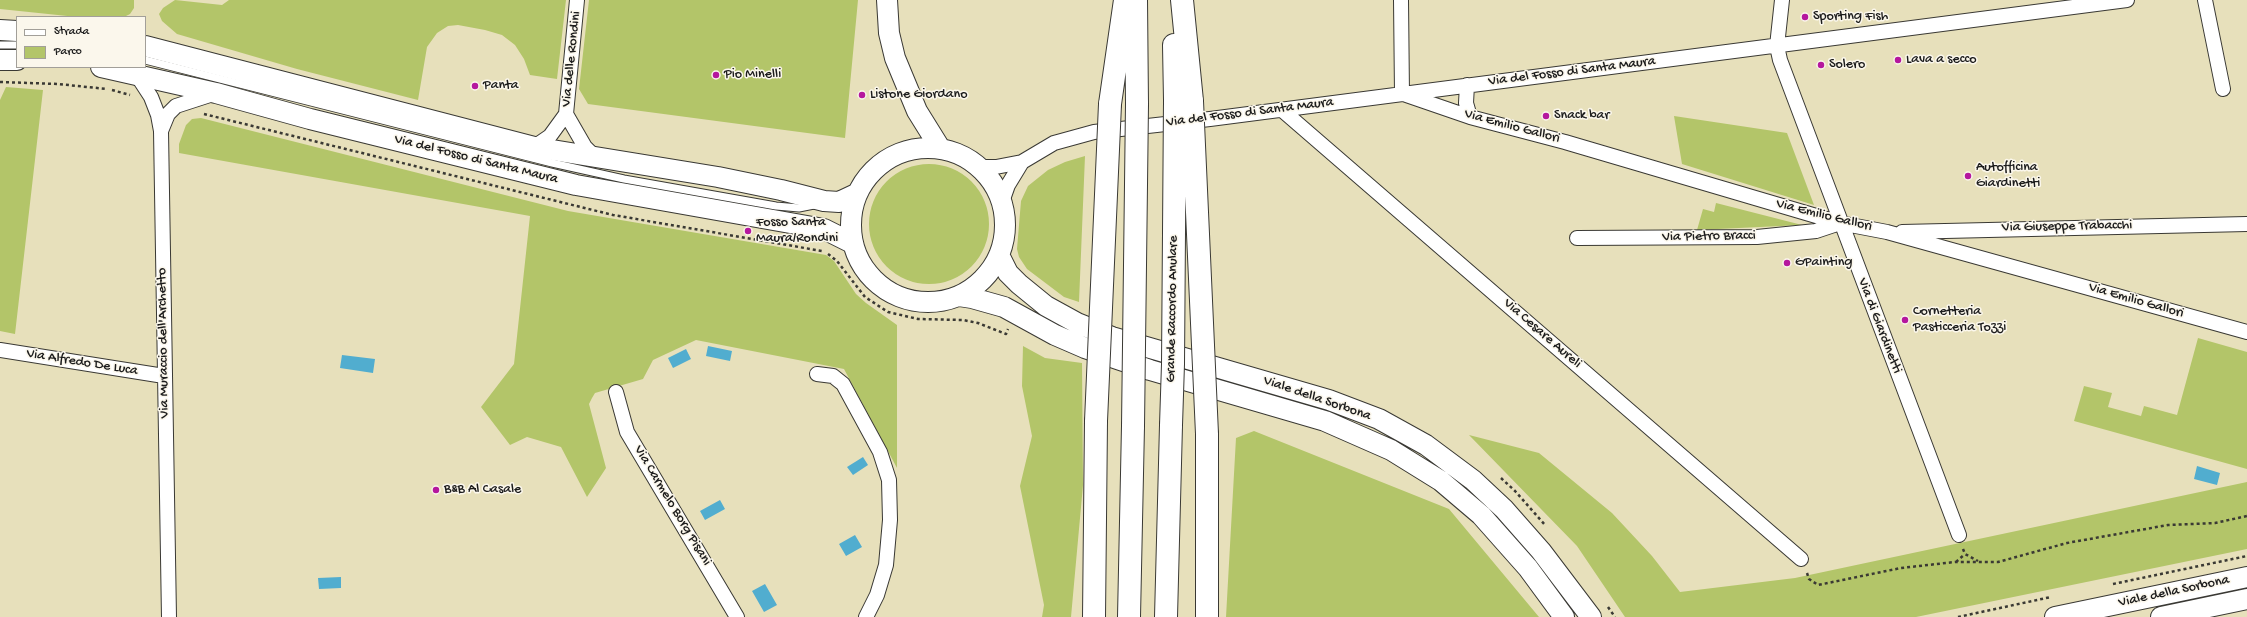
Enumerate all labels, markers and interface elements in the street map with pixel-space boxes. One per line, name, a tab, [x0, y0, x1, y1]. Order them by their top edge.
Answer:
place label: Sporting Fish	[1813, 9, 1888, 25]
street label: Via delle Rondini	[559, 10, 585, 108]
marker: Sporting Fish	[1800, 12, 1810, 22]
legend	[16, 16, 146, 68]
text: Strada	[54, 25, 89, 39]
text: Parco	[54, 45, 82, 59]
place label: Lava a secco	[1906, 52, 1976, 68]
street label: Via del Fosso di Santa Maura	[1488, 53, 1656, 91]
marker: Lava a secco	[1893, 55, 1903, 65]
place label: Solero	[1829, 57, 1865, 73]
marker: Solero	[1816, 60, 1826, 70]
place label: Pio Minelli	[724, 67, 781, 83]
marker: Pio Minelli	[711, 70, 721, 80]
place label: Panta	[483, 78, 519, 94]
marker: Panta	[470, 81, 480, 91]
place label: Listone Giordano	[870, 87, 967, 103]
marker: Listone Giordano	[857, 90, 867, 100]
street label: Via del Fosso di Santa Maura	[1166, 94, 1334, 132]
street label: Via Emilio Gallori	[1462, 106, 1562, 148]
place label: Snack bar	[1554, 108, 1609, 124]
marker: Snack bar	[1541, 111, 1551, 121]
street label: Via del Fosso di Santa Maura	[392, 132, 560, 188]
place label: Autofficina Giardinetti	[1976, 160, 2040, 192]
marker: Autofficina Giardinetti	[1963, 171, 1973, 181]
street label: Via Emilio Gallori	[1774, 196, 1874, 236]
place label: Fosso Santa Maura/Rondini	[756, 215, 838, 248]
street label: Via Giuseppe Trabacchi	[2002, 217, 2132, 237]
marker: Fosso Santa Maura/Rondini	[743, 226, 753, 236]
street label: Via Pietro Bracci	[1662, 228, 1756, 246]
street label: Grande Raccordo Anulare	[1163, 235, 1183, 383]
place label: GPainting	[1795, 255, 1852, 271]
marker: GPainting	[1782, 258, 1792, 268]
street label: Via Muraccio dell'Archetto	[154, 268, 174, 418]
street label: Via di Giardinetti	[1853, 276, 1905, 376]
street label: Via Emilio Gallori	[2086, 279, 2186, 323]
street label: Via Cesare Aureli	[1499, 295, 1585, 373]
place label: Cornetteria Pasticceria Tozzi	[1913, 304, 2006, 336]
marker: Cornetteria Pasticceria Tozzi	[1900, 315, 1910, 325]
street label: Via Alfredo De Luca	[25, 346, 139, 380]
street label: Viale della Sorbona	[1261, 373, 1373, 425]
street label: Via Carmelo Borg Pisani	[629, 443, 715, 569]
place label: B&B Al Casale	[444, 482, 521, 498]
marker: B&B Al Casale	[431, 485, 441, 495]
street label: Viale della Sorbona	[2117, 572, 2231, 612]

